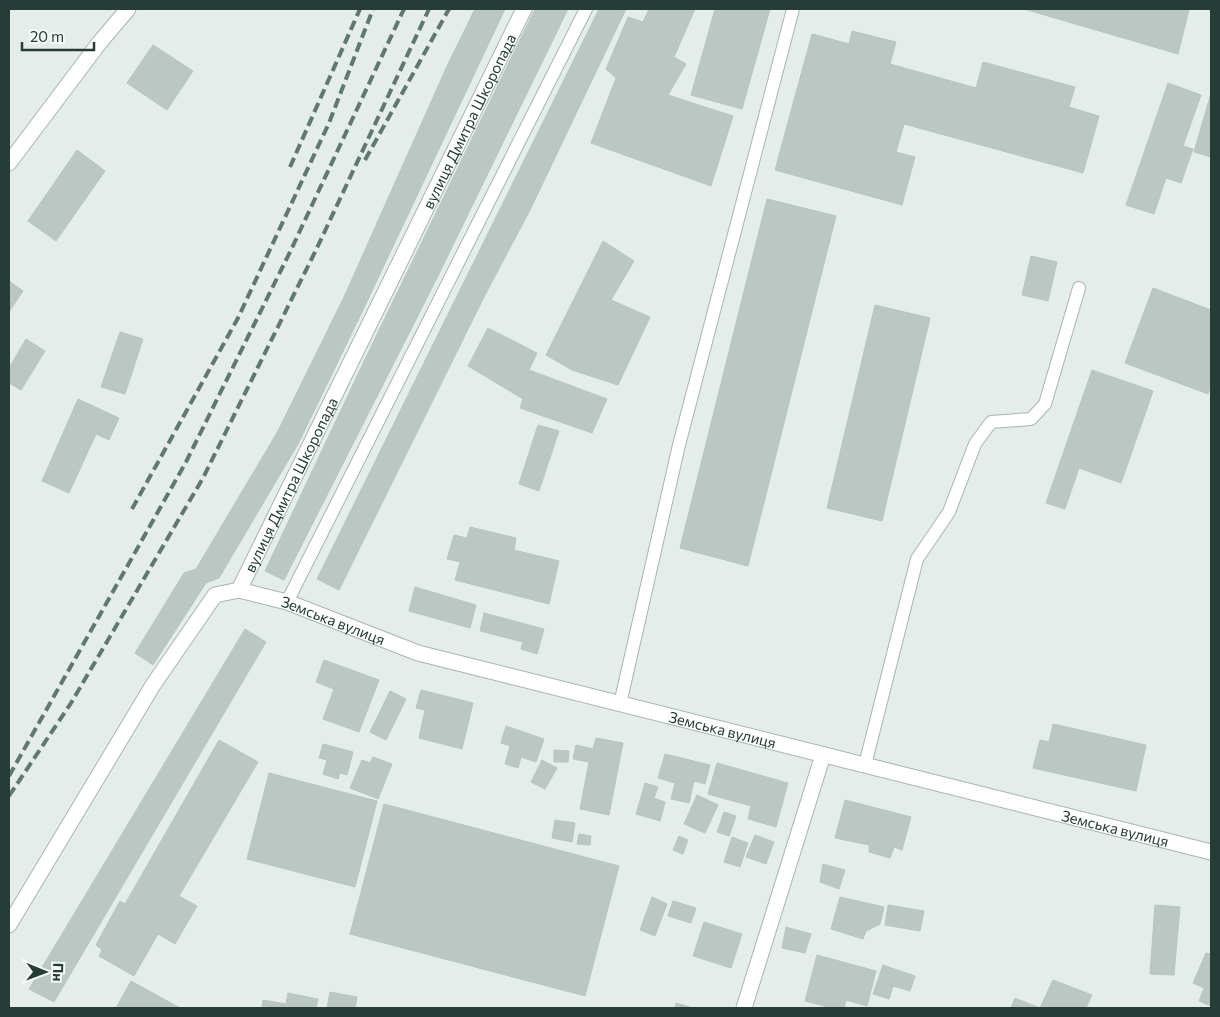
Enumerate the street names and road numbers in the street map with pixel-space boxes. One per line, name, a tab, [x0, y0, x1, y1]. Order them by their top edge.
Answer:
street label: вулиця Дмитра Шкоропада	[419, 31, 520, 211]
street label: вулиця Дмитра Шкоропада	[240, 394, 341, 575]
street label: Земська вулиця	[279, 592, 388, 648]
street label: Земська вулиця	[667, 707, 778, 752]
street label: Земська вулиця	[1060, 806, 1171, 850]

